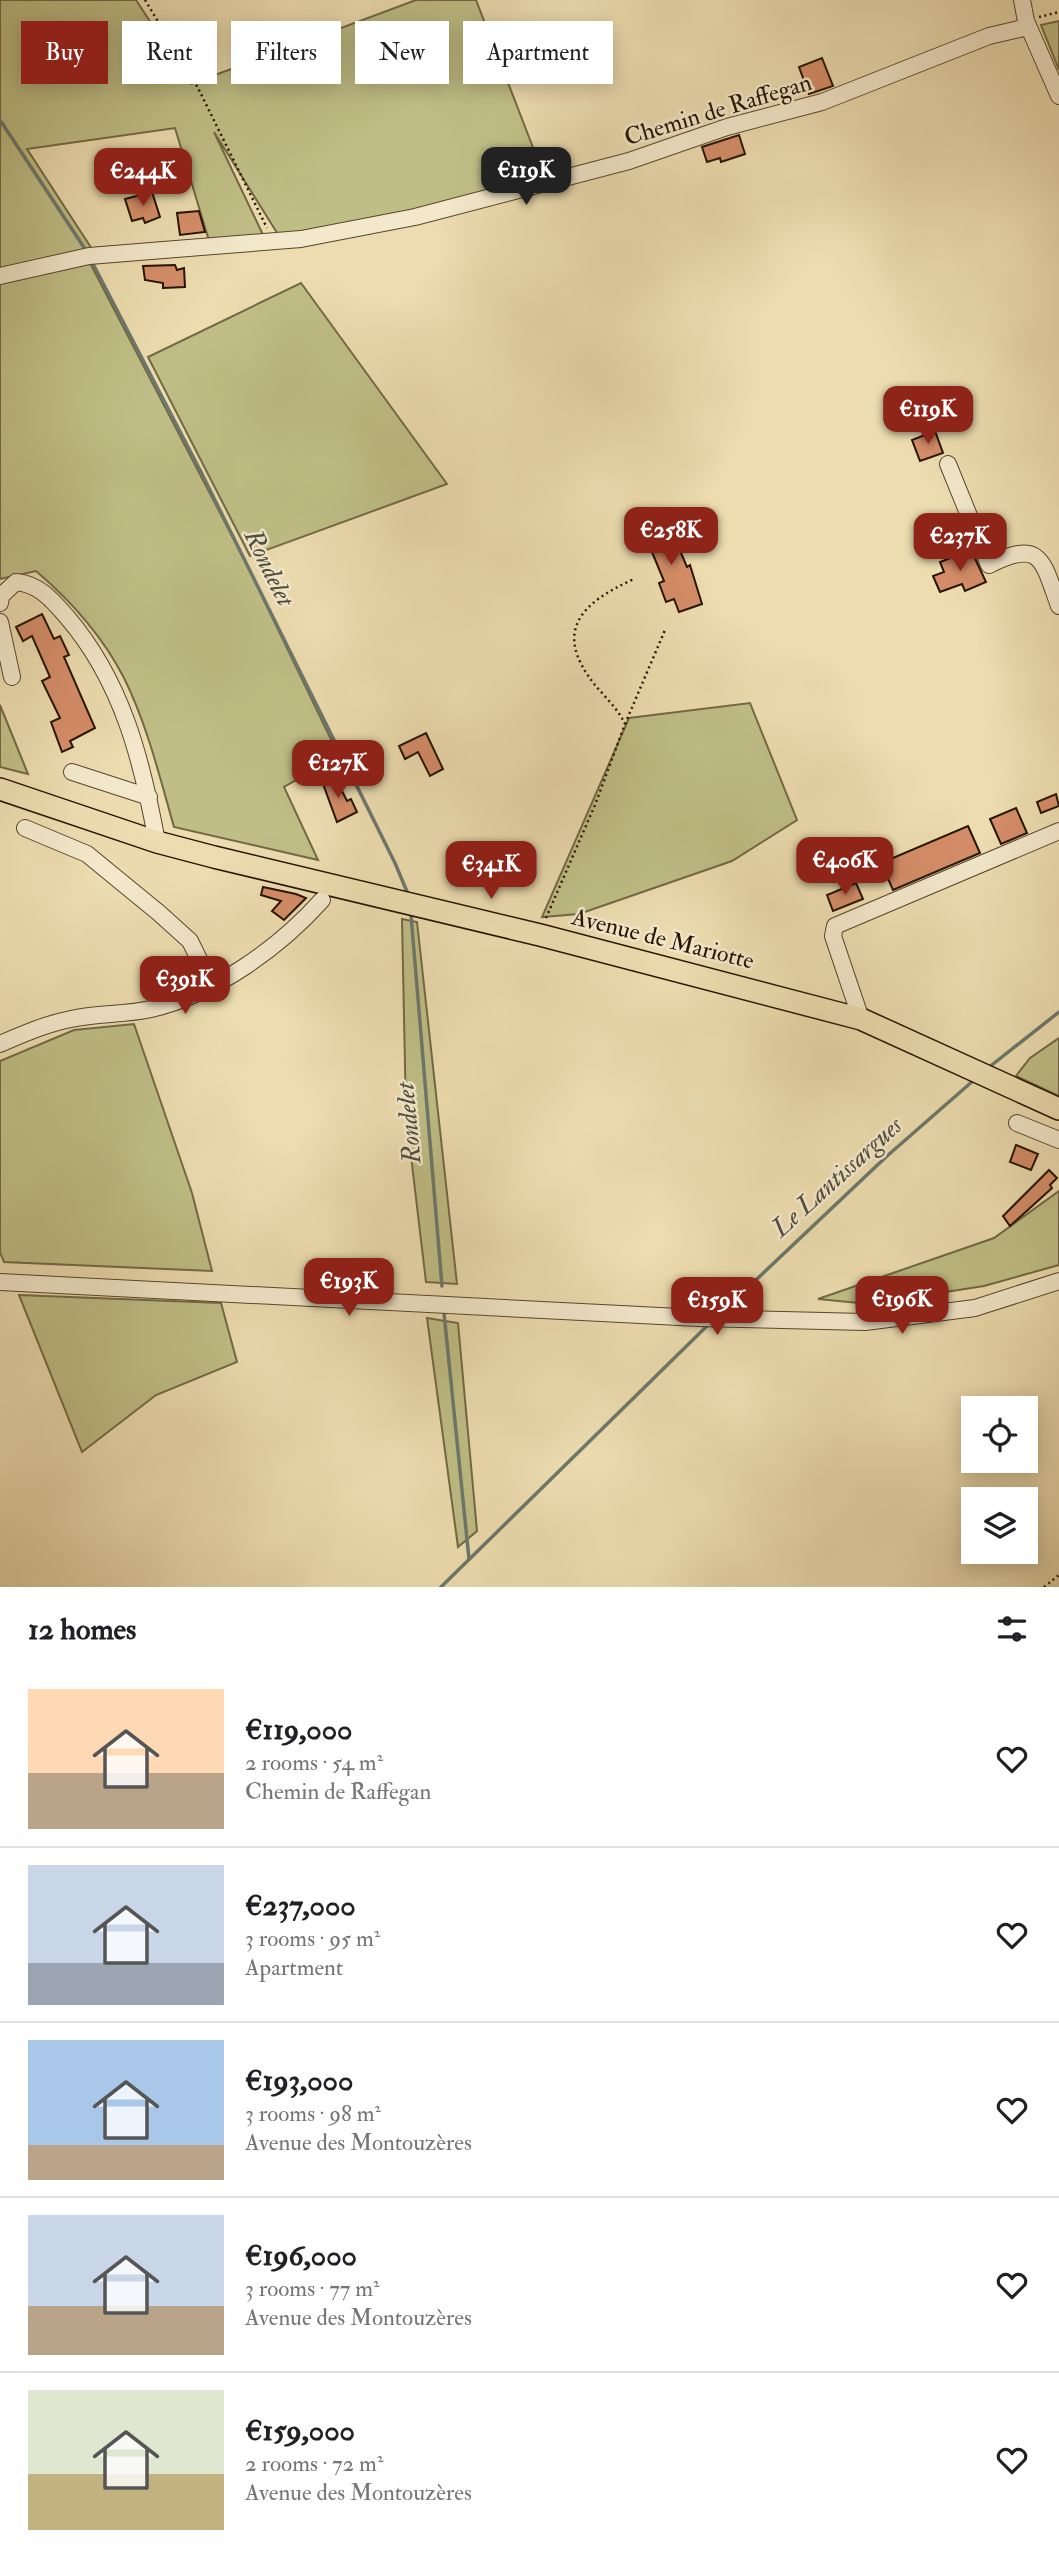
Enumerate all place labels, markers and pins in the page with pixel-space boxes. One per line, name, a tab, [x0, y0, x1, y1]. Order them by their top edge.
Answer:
pin: €244K	[94, 148, 192, 208]
pin: €119K	[477, 148, 575, 207]
pin: €119K	[879, 386, 977, 446]
pin: €258K	[622, 508, 720, 567]
pin: €237K	[911, 514, 1009, 573]
pin: €127K	[289, 740, 387, 800]
pin: €406K	[796, 838, 894, 897]
pin: €341K	[442, 842, 540, 901]
pin: €391K	[136, 956, 234, 1016]
pin: €193K	[300, 1258, 398, 1318]
pin: €196K	[853, 1276, 951, 1336]
pin: €159K	[668, 1278, 766, 1337]

